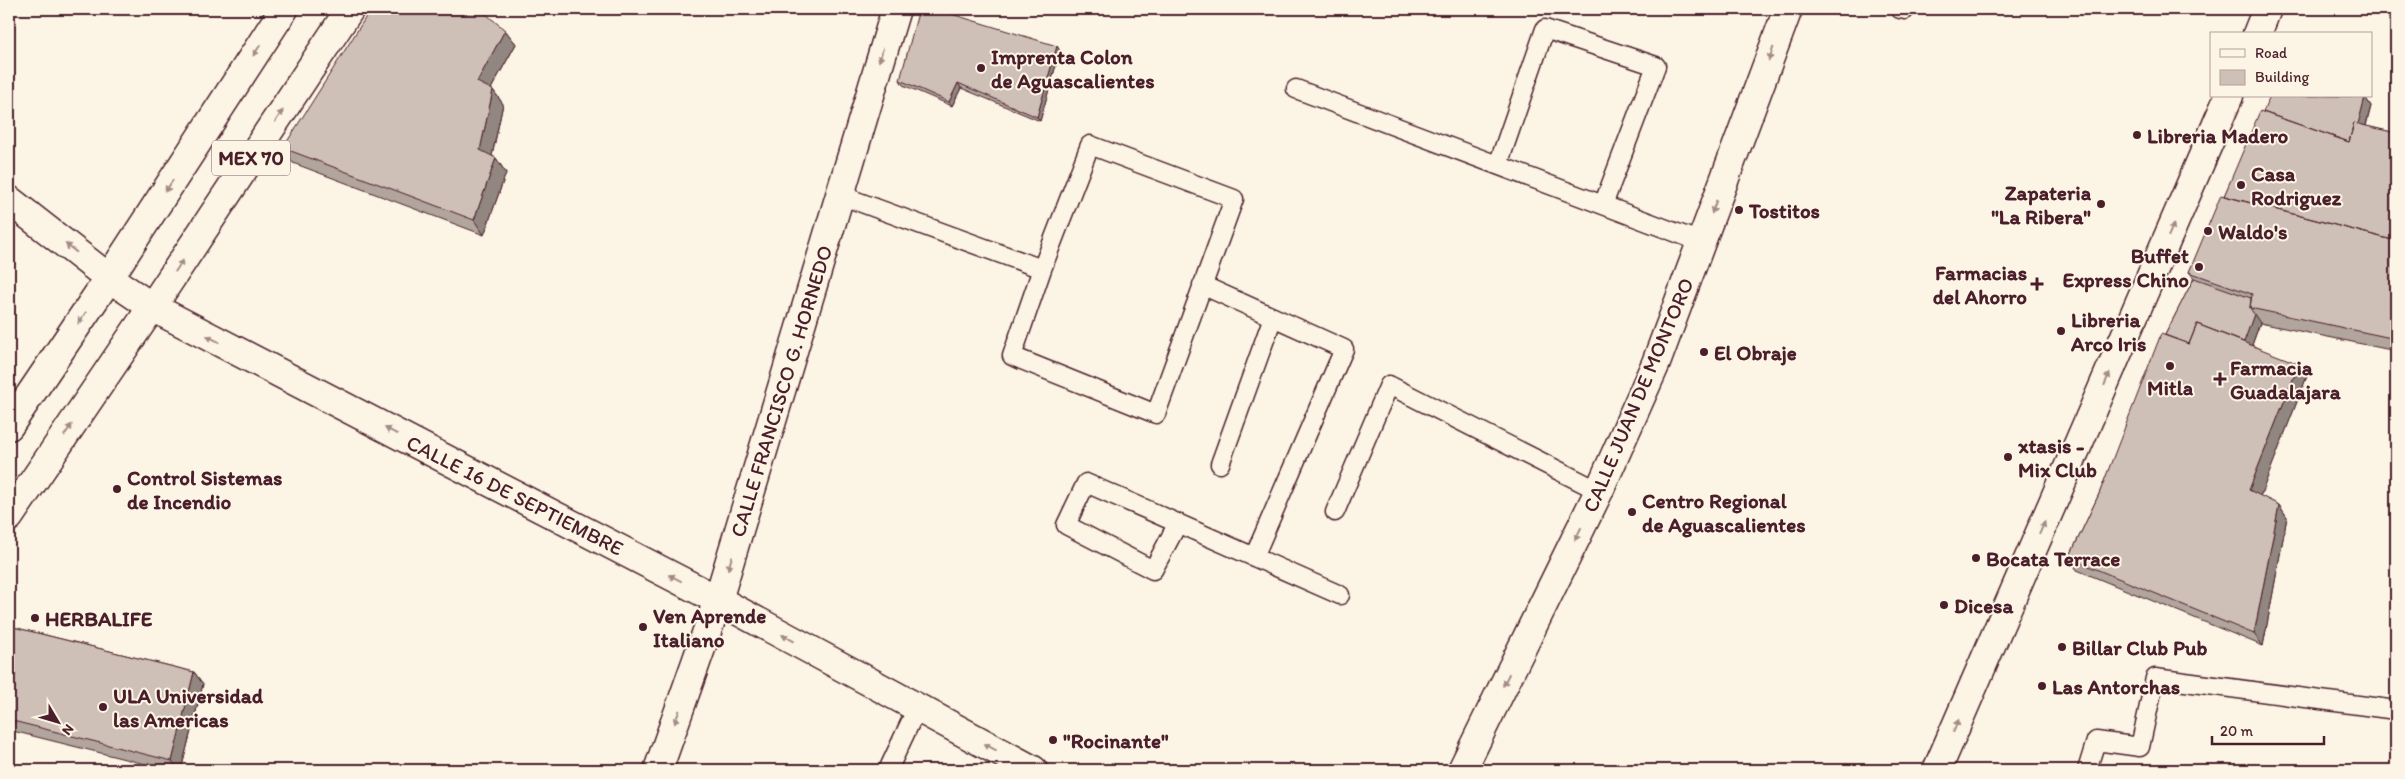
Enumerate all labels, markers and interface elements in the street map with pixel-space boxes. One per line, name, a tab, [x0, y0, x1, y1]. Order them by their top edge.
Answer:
legend	[2210, 32, 2372, 98]
one-way arrow	[252, 43, 262, 56]
place label: Imprenta Colon de Aguascalientes	[991, 44, 1155, 94]
text: Road	[2255, 44, 2288, 62]
one-way arrow	[1767, 47, 1774, 62]
one-way arrow	[877, 48, 885, 63]
marker: Imprenta Colon de Aguascalientes	[975, 62, 987, 74]
text: Building	[2255, 68, 2309, 86]
one-way arrow	[274, 110, 283, 123]
place label: Libreria Madero	[2147, 123, 2289, 148]
marker: Libreria Madero	[2131, 129, 2143, 141]
road number: MEX 70	[212, 140, 290, 176]
place label: Casa Rodriguez	[2251, 161, 2342, 211]
one-way arrow	[164, 179, 173, 193]
marker: Casa Rodriguez	[2235, 179, 2247, 191]
place label: Zapateria "La Ribera"	[1991, 180, 2092, 229]
place label: Tostitos	[1748, 198, 1820, 223]
marker: Zapateria "La Ribera"	[2095, 198, 2107, 210]
one-way arrow	[1710, 199, 1717, 214]
marker: Tostitos	[1733, 204, 1745, 216]
place label: Waldo's	[2218, 219, 2287, 244]
one-way arrow	[2168, 223, 2176, 237]
marker: Waldo's	[2202, 225, 2214, 237]
street label: CALLE FRANCISCO G. HORNEDO	[725, 242, 837, 540]
one-way arrow	[64, 243, 77, 253]
place label: Buffet Express Chino	[2063, 243, 2189, 293]
one-way arrow	[174, 260, 184, 273]
place label: Farmacias del Ahorro	[1933, 260, 2027, 309]
marker: Buffet Express Chino	[2193, 261, 2205, 273]
street label: CALLE JUAN DE MONTORO	[1577, 274, 1699, 516]
marker: Farmacias del Ahorro	[2031, 278, 2043, 290]
place label: Libreria Arco Iris	[2070, 307, 2146, 356]
one-way arrow	[77, 311, 87, 325]
marker: Libreria Arco Iris	[2055, 325, 2067, 337]
one-way arrow	[206, 335, 220, 343]
place label: El Obraje	[1714, 340, 1797, 366]
marker: El Obraje	[1698, 346, 1710, 358]
place label: Farmacia Guadalajara	[2230, 355, 2342, 405]
marker: Mitla	[2164, 360, 2176, 372]
one-way arrow	[2103, 372, 2111, 386]
marker: Farmacia Guadalajara	[2214, 373, 2226, 385]
place label: Mitla	[2147, 375, 2194, 400]
one-way arrow	[63, 423, 73, 437]
one-way arrow	[384, 427, 398, 435]
street label: CALLE 16 DE SEPTIEMBRE	[402, 429, 628, 561]
place label: xtasis - Mix Club	[2018, 433, 2097, 482]
marker: xtasis - Mix Club	[2002, 451, 2014, 463]
place label: Control Sistemas de Incendio	[127, 465, 282, 514]
marker: Control Sistemas de Incendio	[111, 483, 123, 495]
place label: Centro Regional de Aguascalientes	[1642, 488, 1806, 538]
marker: Centro Regional de Aguascalientes	[1626, 506, 1638, 518]
one-way arrow	[2038, 521, 2046, 535]
one-way arrow	[1574, 527, 1582, 541]
place label: Bocata Terrace	[1986, 546, 2120, 571]
marker: Bocata Terrace	[1970, 552, 1982, 564]
one-way arrow	[725, 556, 733, 571]
one-way arrow	[668, 574, 682, 582]
place label: Dicesa	[1954, 593, 2014, 618]
marker: Dicesa	[1938, 599, 1950, 611]
place label: Ven Aprende Italiano	[653, 603, 766, 652]
place label: HERBALIFE	[45, 606, 153, 631]
marker: HERBALIFE	[29, 612, 41, 624]
marker: Ven Aprende Italiano	[637, 621, 649, 633]
one-way arrow	[781, 634, 796, 642]
place label: Billar Club Pub	[2072, 635, 2208, 660]
marker: Billar Club Pub	[2056, 641, 2068, 653]
one-way arrow	[1502, 673, 1510, 687]
place label: Las Antorchas	[2052, 674, 2180, 699]
marker: Las Antorchas	[2036, 680, 2048, 692]
place label: ULA Universidad las Americas	[113, 683, 264, 732]
north arrow	[32, 696, 82, 746]
marker: ULA Universidad las Americas	[97, 701, 109, 713]
one-way arrow	[673, 710, 681, 725]
scale bar	[2212, 714, 2325, 746]
one-way arrow	[1953, 718, 1961, 733]
text: N	[58, 721, 77, 739]
text: 20 m	[2220, 722, 2254, 740]
place label: "Rocinante"	[1063, 728, 1169, 753]
marker: "Rocinante"	[1047, 734, 1059, 746]
one-way arrow	[983, 743, 998, 751]

